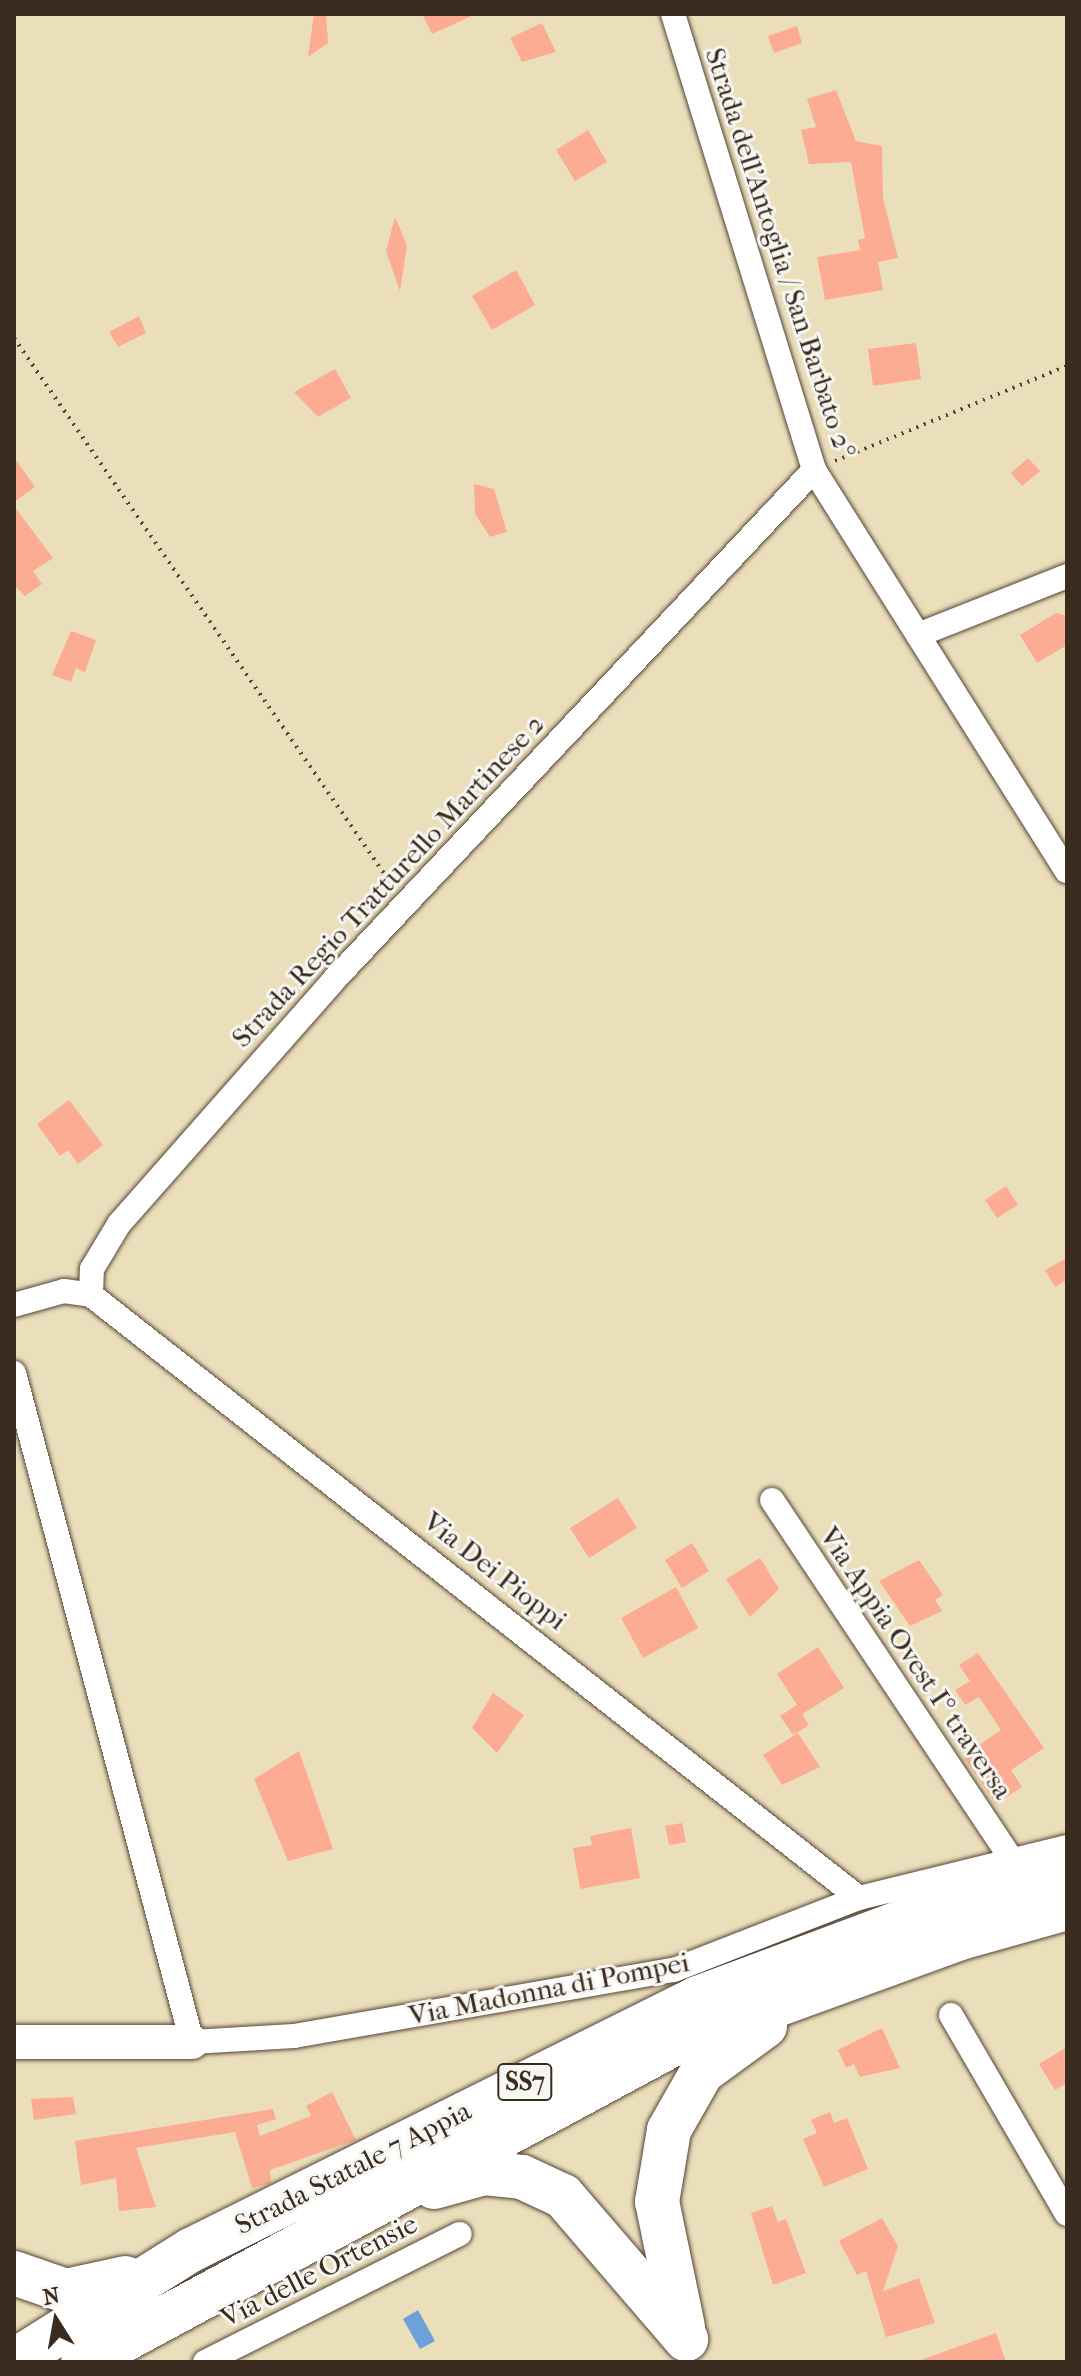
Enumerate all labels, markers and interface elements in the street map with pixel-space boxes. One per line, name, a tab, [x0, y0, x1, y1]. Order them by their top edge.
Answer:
street label: Strada dell'Antoglia / San Barbato 2°	[698, 44, 862, 462]
street label: Strada Regio Tratturello Martinese 2	[225, 708, 551, 1054]
street label: Via Dei Pioppi	[417, 1505, 573, 1637]
street label: Via Appia Ovest I° traversa	[812, 1521, 1020, 1805]
street label: Via Madonna di Pompei	[406, 1945, 692, 2033]
road number: SS7	[497, 2060, 553, 2104]
street label: Strada Statale 7 Appia	[229, 2094, 477, 2242]
street label: Via delle Ortensie	[215, 2207, 423, 2335]
north arrow	[16, 2280, 96, 2360]
text: N	[41, 2282, 62, 2311]

